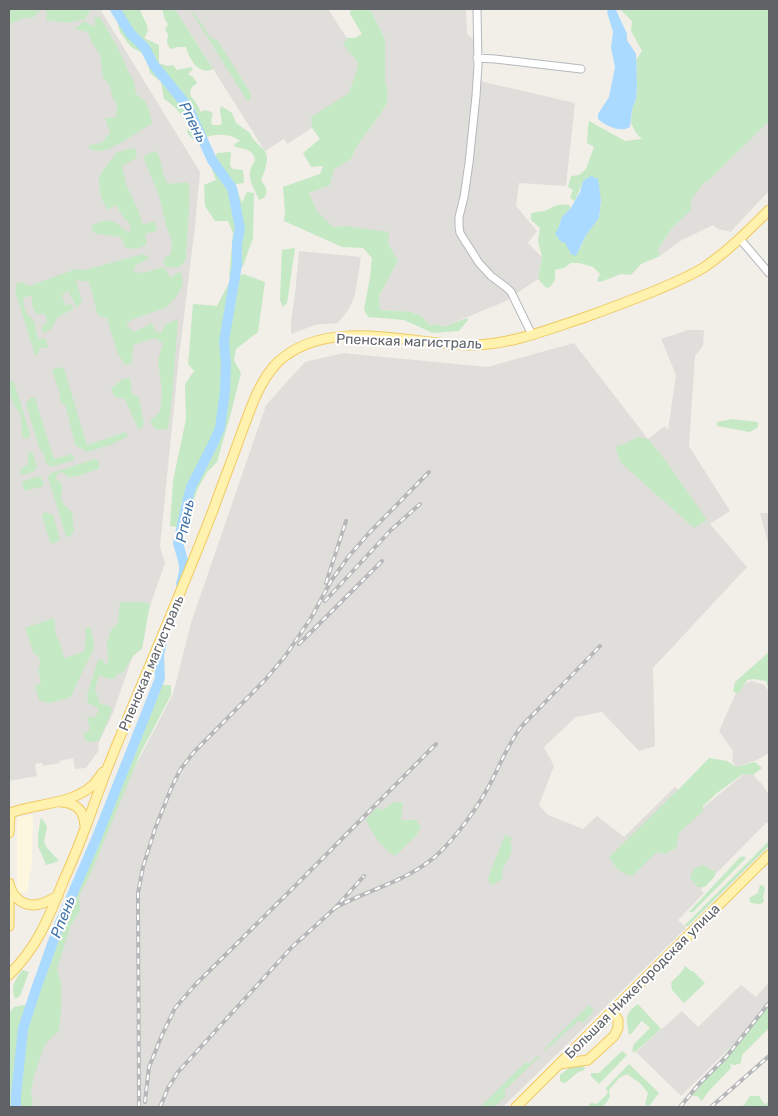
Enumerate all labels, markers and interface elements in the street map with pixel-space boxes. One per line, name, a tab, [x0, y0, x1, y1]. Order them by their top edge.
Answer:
water label: Рпень	[175, 99, 211, 146]
street label: Рпенская магистраль	[336, 330, 482, 353]
water label: Рпень	[172, 497, 198, 544]
street label: Рпенская магистраль	[115, 593, 188, 734]
water label: Рпень	[47, 893, 79, 941]
street label: Большая Нижегородская улица	[561, 900, 723, 1062]

